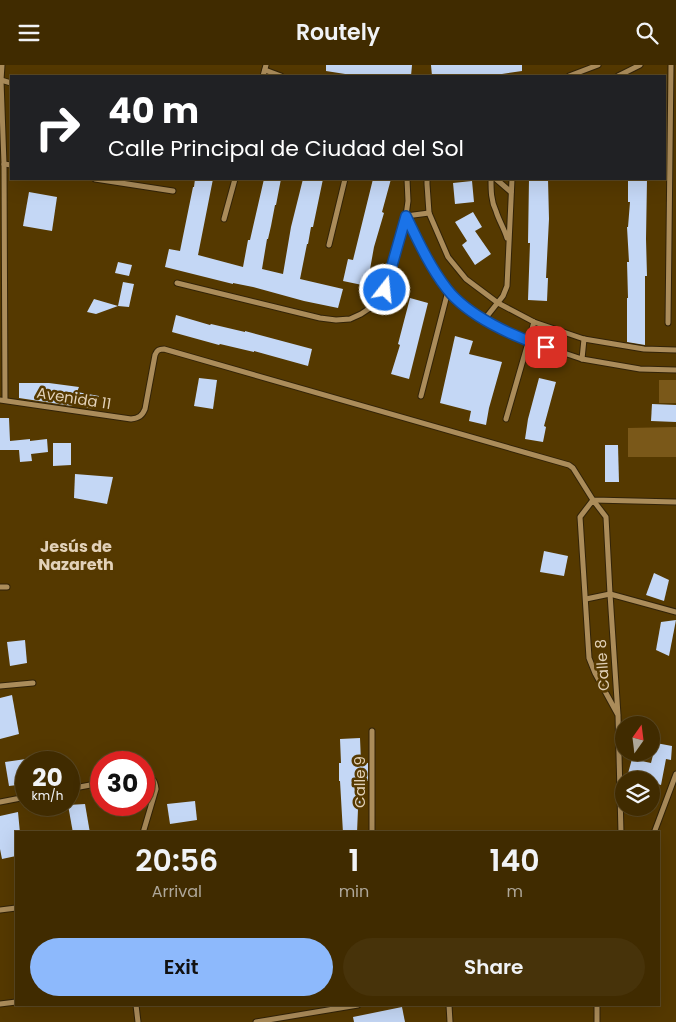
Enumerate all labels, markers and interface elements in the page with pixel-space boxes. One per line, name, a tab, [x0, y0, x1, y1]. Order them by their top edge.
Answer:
text: Routely	[296, 17, 380, 48]
icon: menu	[15, 19, 43, 47]
icon: search	[633, 19, 661, 47]
text: 40 m	[108, 86, 199, 135]
icon: right	[25, 95, 90, 160]
text: Calle Principal de Ciudad del Sol	[108, 133, 464, 164]
position arrow	[358, 263, 410, 315]
pin	[525, 326, 567, 368]
icon: arrive	[532, 333, 560, 361]
street label: Avenida 11	[35, 382, 113, 414]
district label: Jesús de Nazareth	[38, 535, 114, 576]
street label: Calle 8	[590, 638, 614, 692]
north arrow	[615, 716, 660, 761]
map controls	[615, 716, 660, 816]
speed limit sign: 30	[90, 751, 155, 816]
street label: Calle 9	[349, 756, 370, 808]
text: 20	[32, 760, 63, 795]
button: layers	[615, 771, 660, 816]
text: km/h	[32, 787, 63, 804]
text: 20:56	[135, 839, 218, 882]
text: 1	[349, 839, 359, 882]
text: 140	[490, 839, 540, 882]
text: Arrival	[152, 880, 202, 903]
text: min	[339, 880, 369, 903]
text: m	[506, 880, 523, 903]
button: Exit	[30, 938, 333, 996]
button: Share	[343, 938, 645, 996]

